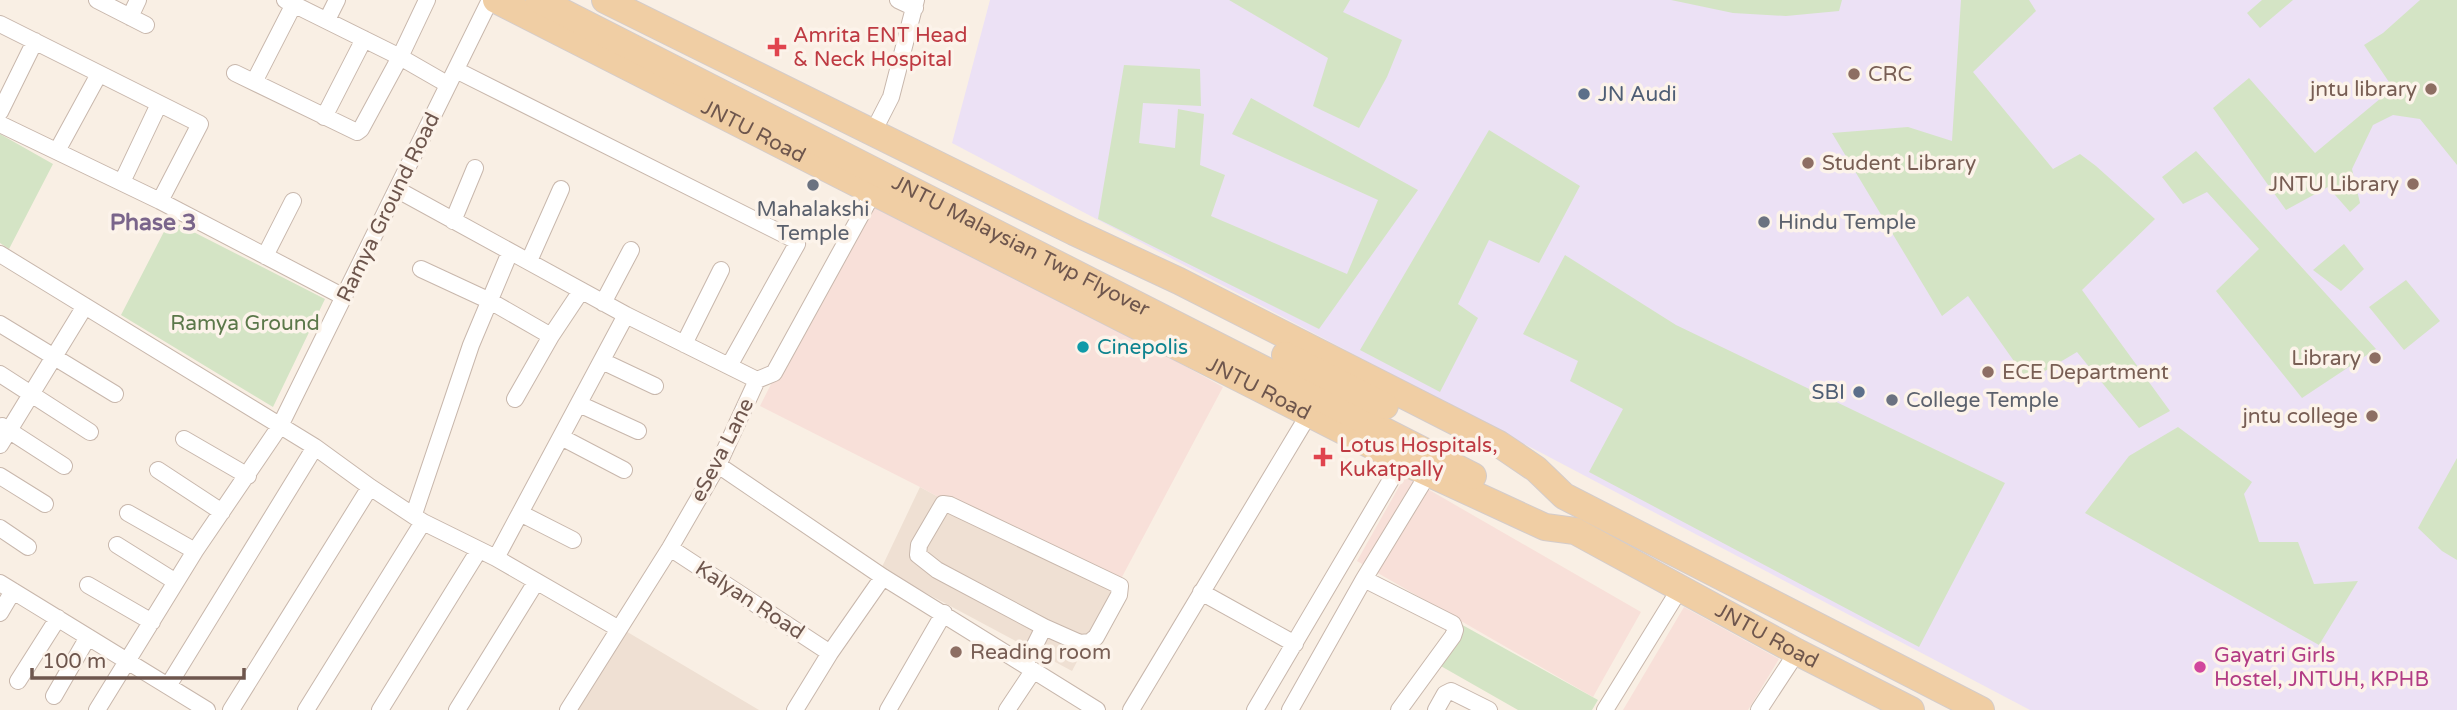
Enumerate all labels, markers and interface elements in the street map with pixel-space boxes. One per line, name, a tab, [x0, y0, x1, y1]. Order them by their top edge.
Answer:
place label: Amrita ENT Head & Neck Hospital	[793, 23, 967, 72]
marker: Amrita ENT Head & Neck Hospital	[767, 37, 787, 57]
place label: CRC	[1868, 62, 1912, 87]
marker: CRC	[1846, 66, 1862, 82]
place label: jntu library	[2309, 77, 2417, 102]
marker: jntu library	[2423, 81, 2439, 97]
place label: JN Audi	[1598, 82, 1677, 107]
marker: JN Audi	[1576, 86, 1592, 102]
street label: JNTU Road	[697, 95, 810, 168]
street label: Ramya Ground Road	[332, 108, 445, 306]
place label: Student Library	[1822, 151, 1976, 176]
marker: Student Library	[1800, 155, 1816, 171]
street label: JNTU Malaysian Twp Flyover	[888, 170, 1154, 322]
place label: JNTU Library	[2268, 172, 2399, 197]
marker: JNTU Library	[2405, 176, 2421, 192]
marker: Mahalakshi Temple	[805, 177, 821, 193]
place label: Mahalakshi Temple	[756, 197, 870, 246]
district label: Phase 3	[110, 209, 196, 237]
place label: Hindu Temple	[1778, 210, 1916, 235]
marker: Hindu Temple	[1756, 214, 1772, 230]
park label: Ramya Ground	[170, 311, 320, 336]
place label: Cinepolis	[1097, 335, 1188, 360]
marker: Cinepolis	[1075, 339, 1091, 355]
place label: Library	[2291, 346, 2361, 371]
marker: Library	[2367, 350, 2383, 366]
street label: JNTU Road	[1202, 352, 1315, 426]
place label: ECE Department	[2002, 360, 2169, 385]
marker: ECE Department	[1980, 364, 1996, 380]
place label: SBI	[1812, 380, 1845, 405]
marker: SBI	[1851, 384, 1867, 400]
place label: College Temple	[1906, 388, 2059, 413]
marker: College Temple	[1884, 392, 1900, 408]
street label: eSeva Lane	[686, 394, 759, 506]
place label: jntu college	[2242, 404, 2358, 429]
marker: jntu college	[2364, 408, 2380, 424]
place label: Lotus Hospitals, Kukatpally	[1339, 433, 1498, 482]
marker: Lotus Hospitals, Kukatpally	[1313, 447, 1333, 467]
street label: Kalyan Road	[690, 556, 809, 645]
street label: JNTU Road	[1711, 598, 1823, 674]
scale bar	[32, 636, 243, 680]
place label: Reading room	[970, 640, 1111, 665]
place label: Gayatri Girls Hostel, JNTUH, KPHB	[2214, 643, 2429, 692]
marker: Reading room	[948, 644, 964, 660]
text: 100 m	[42, 649, 106, 674]
marker: Gayatri Girls Hostel, JNTUH, KPHB	[2192, 659, 2208, 675]

